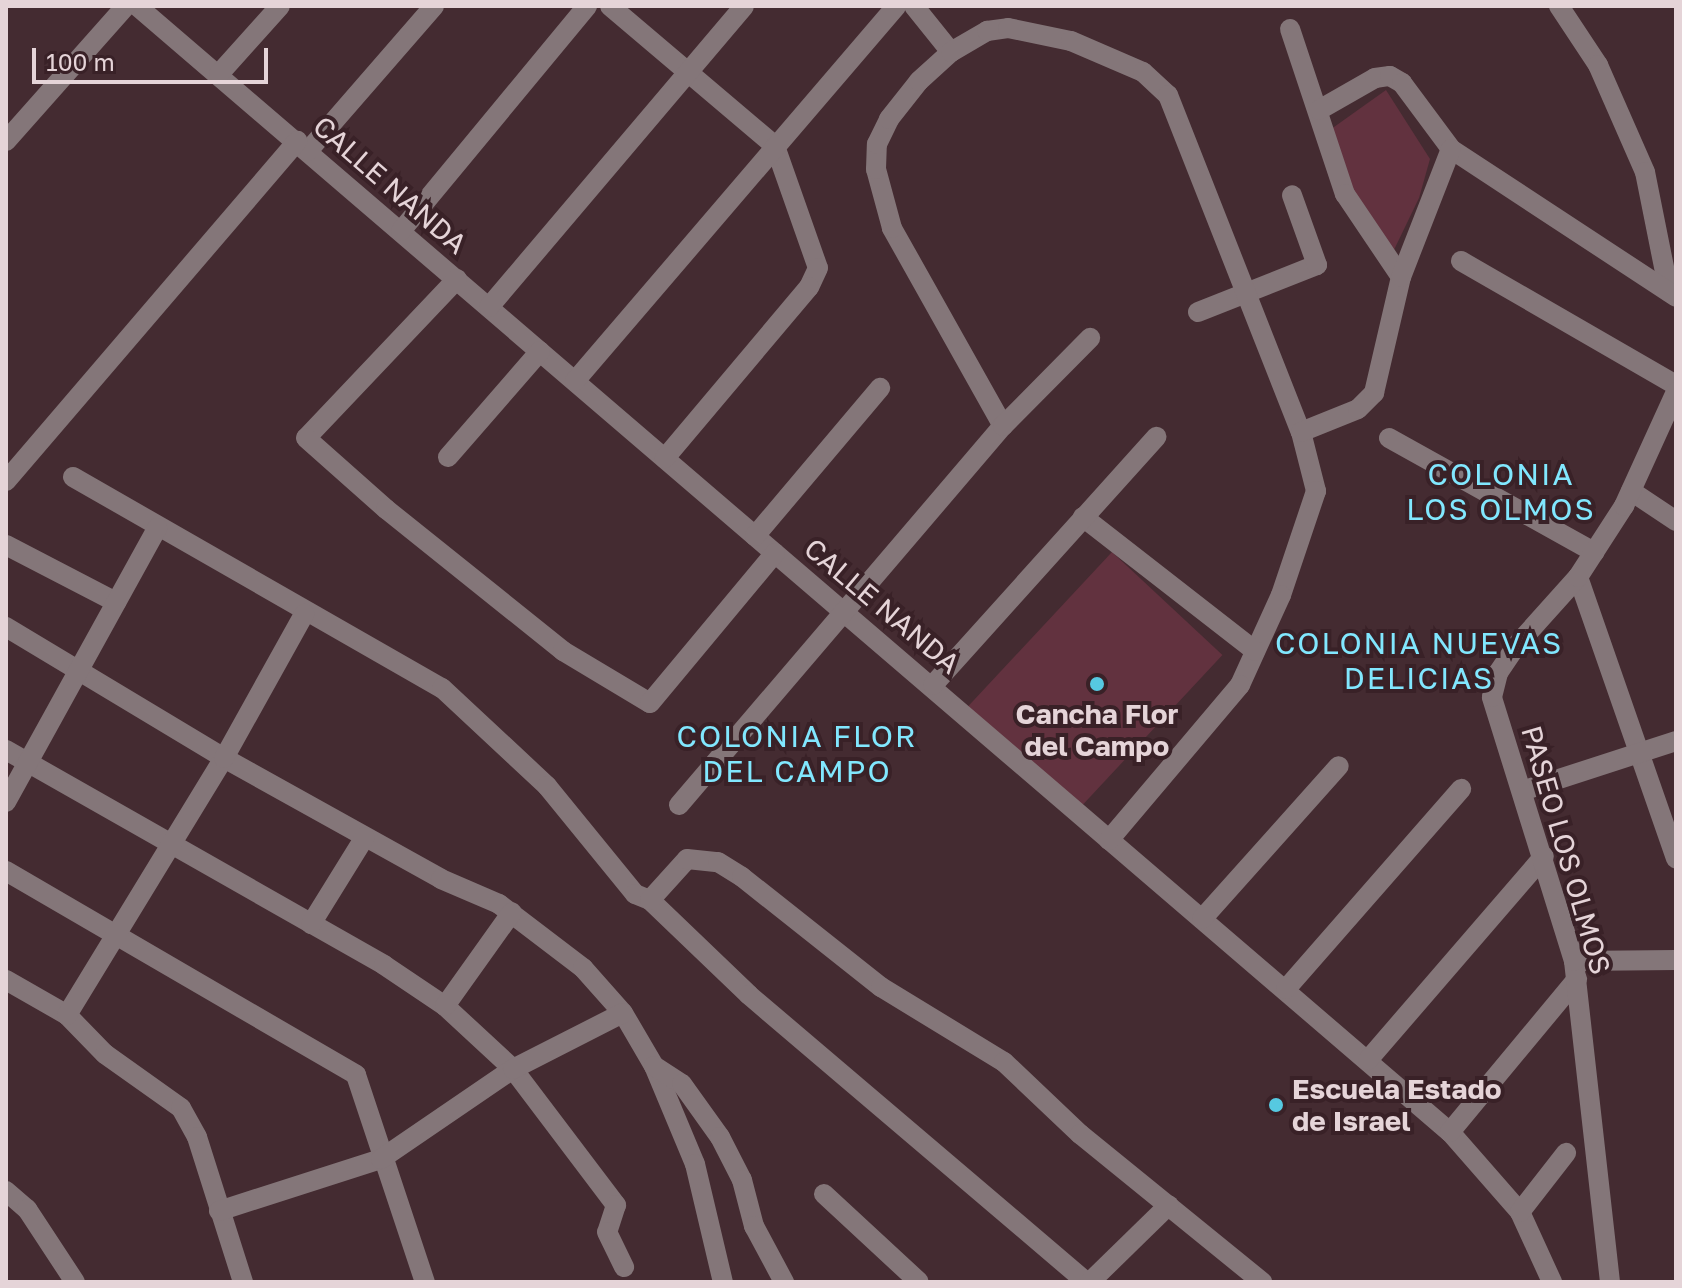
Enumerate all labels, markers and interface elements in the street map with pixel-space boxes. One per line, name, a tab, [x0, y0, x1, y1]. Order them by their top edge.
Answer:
scale bar	[36, 32, 272, 82]
text: 100 m	[46, 47, 115, 76]
street label: CALLE NANDA	[306, 109, 474, 261]
district label: COLONIA LOS OLMOS	[1406, 456, 1596, 526]
street label: CALLE NANDA	[798, 531, 966, 681]
district label: COLONIA NUEVAS DELICIAS	[1275, 625, 1563, 696]
marker: Cancha Flor del Campo	[1088, 675, 1106, 693]
place label: Cancha Flor del Campo	[1016, 697, 1178, 763]
district label: COLONIA FLOR DEL CAMPO	[677, 718, 917, 788]
street label: PASEO LOS OLMOS	[1514, 722, 1618, 978]
place label: Escuela Estado de Israel	[1292, 1072, 1502, 1138]
marker: Escuela Estado de Israel	[1267, 1096, 1285, 1114]

